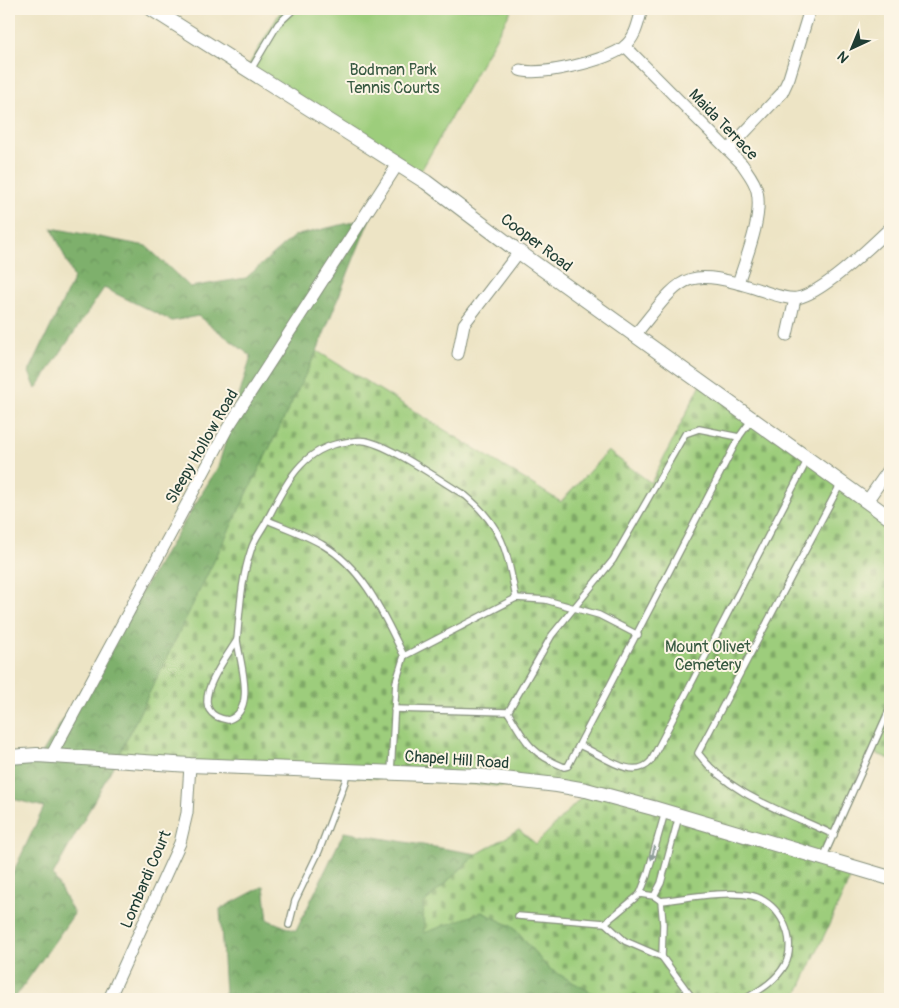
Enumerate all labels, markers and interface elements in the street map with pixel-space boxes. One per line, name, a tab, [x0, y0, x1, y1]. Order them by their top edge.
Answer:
north arrow	[826, 22, 876, 72]
text: N	[834, 48, 853, 66]
park label: Bodman Park Tennis Courts	[347, 60, 439, 98]
street label: Maida Terrace	[684, 85, 762, 165]
street label: Cooper Road	[496, 209, 576, 276]
street label: Sleepy Hollow Road	[161, 386, 243, 507]
park label: Mount Olivet Cemetery	[665, 637, 751, 675]
street label: Chapel Hill Road	[404, 746, 510, 774]
street label: Lombardi Court	[116, 827, 176, 932]
one-way arrow	[649, 846, 657, 861]

